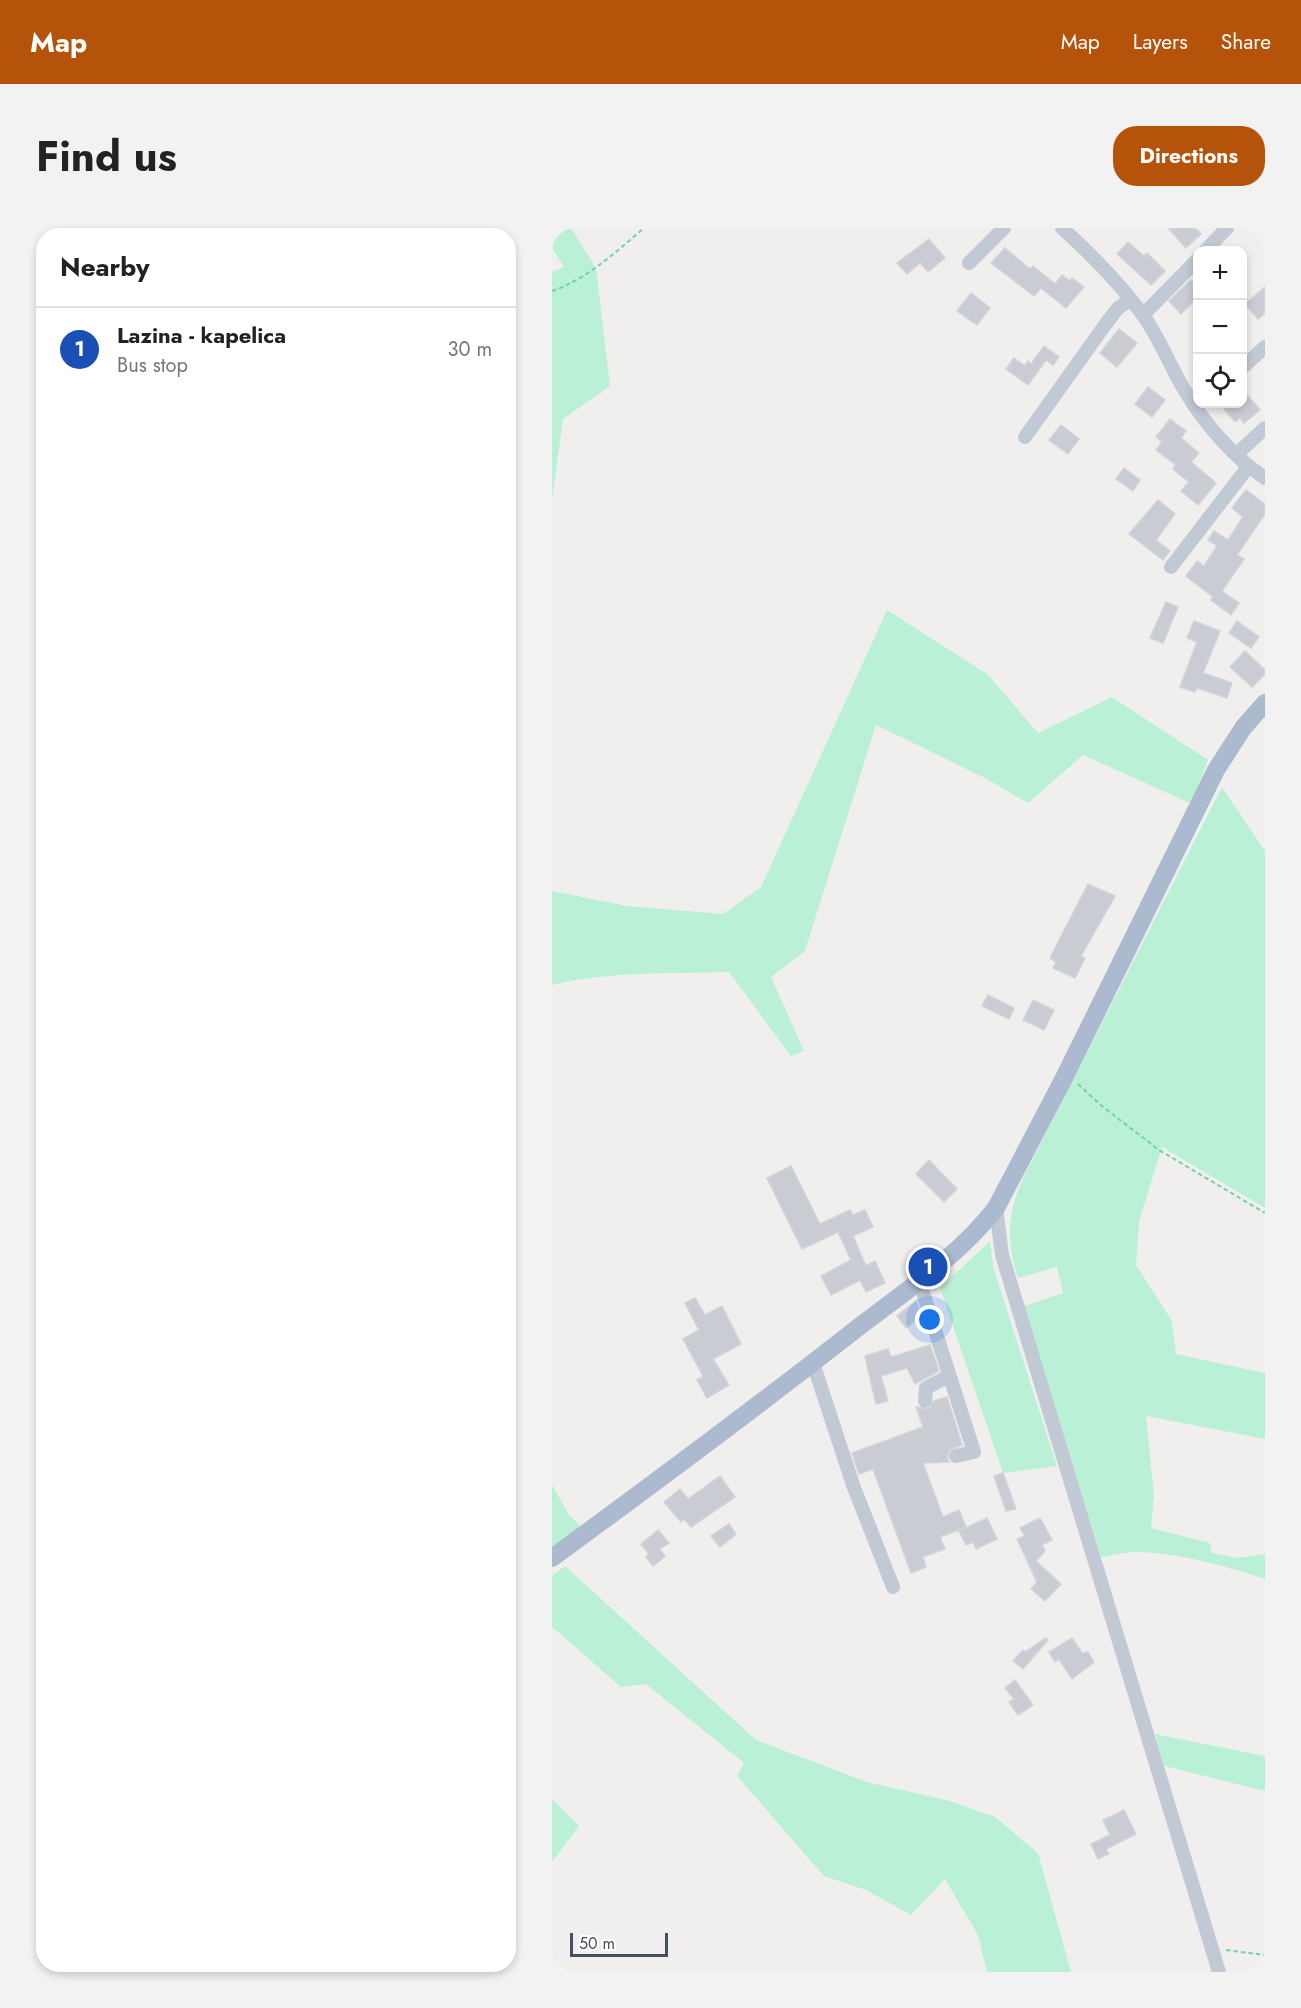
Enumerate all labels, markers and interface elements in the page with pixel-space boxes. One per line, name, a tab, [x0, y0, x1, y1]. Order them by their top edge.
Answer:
text: Map	[30, 22, 87, 63]
text: Map	[1061, 27, 1100, 57]
text: Layers	[1133, 27, 1188, 57]
text: Share	[1221, 27, 1271, 57]
text: Find us	[36, 126, 177, 187]
button: Directions	[1113, 126, 1265, 186]
map controls	[1193, 246, 1247, 408]
button: +	[1193, 246, 1247, 300]
text: Nearby	[60, 248, 149, 286]
button: −	[1193, 300, 1247, 354]
text: Lazina - kapelica	[117, 319, 286, 351]
text: 1	[74, 335, 85, 364]
text: 30 m	[447, 335, 492, 364]
text: Bus stop	[117, 351, 188, 380]
button: locate	[1193, 354, 1247, 408]
pin: 1	[908, 1244, 947, 1290]
your location	[915, 1305, 944, 1334]
scale bar	[570, 1930, 668, 1958]
text: 50 m	[579, 1932, 615, 1955]

